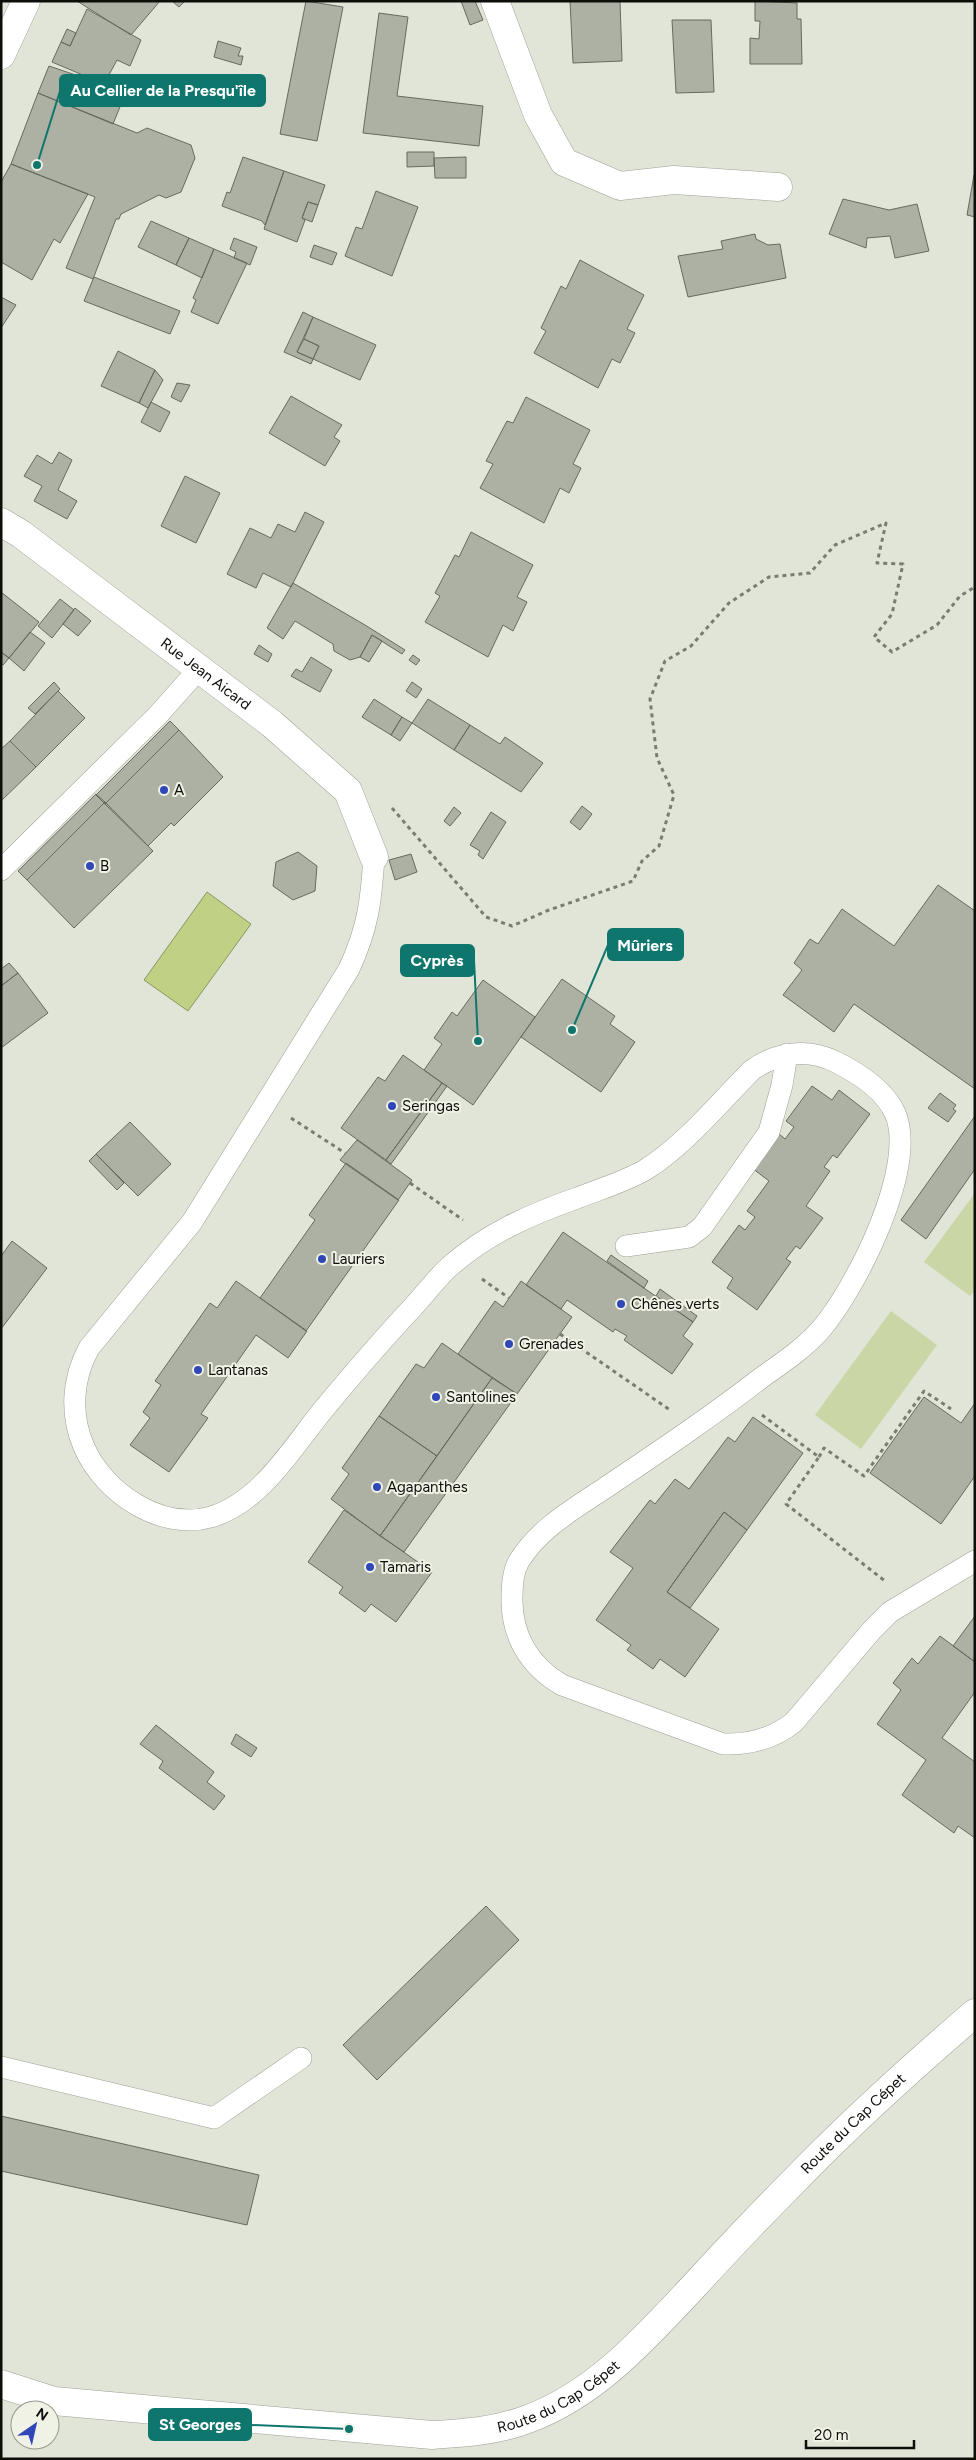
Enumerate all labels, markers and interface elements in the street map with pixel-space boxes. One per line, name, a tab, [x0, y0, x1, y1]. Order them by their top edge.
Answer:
callout: Au Cellier de la Presqu'île	[60, 75, 265, 106]
text: Au Cellier de la Presqu'île	[70, 81, 256, 100]
street label: Rue Jean Aicard	[157, 634, 254, 714]
place label: A	[174, 781, 184, 799]
marker: A	[158, 784, 170, 796]
place label: B	[100, 857, 109, 875]
marker: B	[84, 860, 96, 872]
callout: Mûriers	[608, 929, 683, 960]
text: Mûriers	[617, 936, 673, 955]
callout: Cyprès	[401, 945, 474, 976]
text: Cyprès	[411, 951, 464, 970]
place label: Seringas	[402, 1097, 460, 1115]
marker: Seringas	[386, 1100, 398, 1112]
place label: Lauriers	[332, 1250, 385, 1268]
marker: Lauriers	[316, 1253, 328, 1265]
place label: Chênes verts	[631, 1295, 719, 1313]
marker: Chênes verts	[615, 1298, 627, 1310]
place label: Grenades	[519, 1335, 584, 1353]
marker: Grenades	[503, 1338, 515, 1350]
place label: Lantanas	[208, 1361, 268, 1379]
marker: Lantanas	[192, 1364, 204, 1376]
place label: Santolines	[446, 1388, 516, 1406]
marker: Santolines	[430, 1391, 442, 1403]
place label: Agapanthes	[387, 1478, 468, 1496]
marker: Agapanthes	[371, 1481, 383, 1493]
place label: Tamaris	[380, 1558, 431, 1576]
marker: Tamaris	[364, 1561, 376, 1573]
street label: Route du Cap Cépet	[797, 2069, 909, 2178]
street label: Route du Cap Cépet	[495, 2356, 624, 2437]
north arrow	[10, 2400, 60, 2450]
text: N	[33, 2405, 51, 2425]
callout: St Georges	[149, 2409, 251, 2440]
text: St Georges	[159, 2415, 242, 2434]
scale bar	[806, 2418, 914, 2450]
text: 20 m	[814, 2426, 848, 2444]

